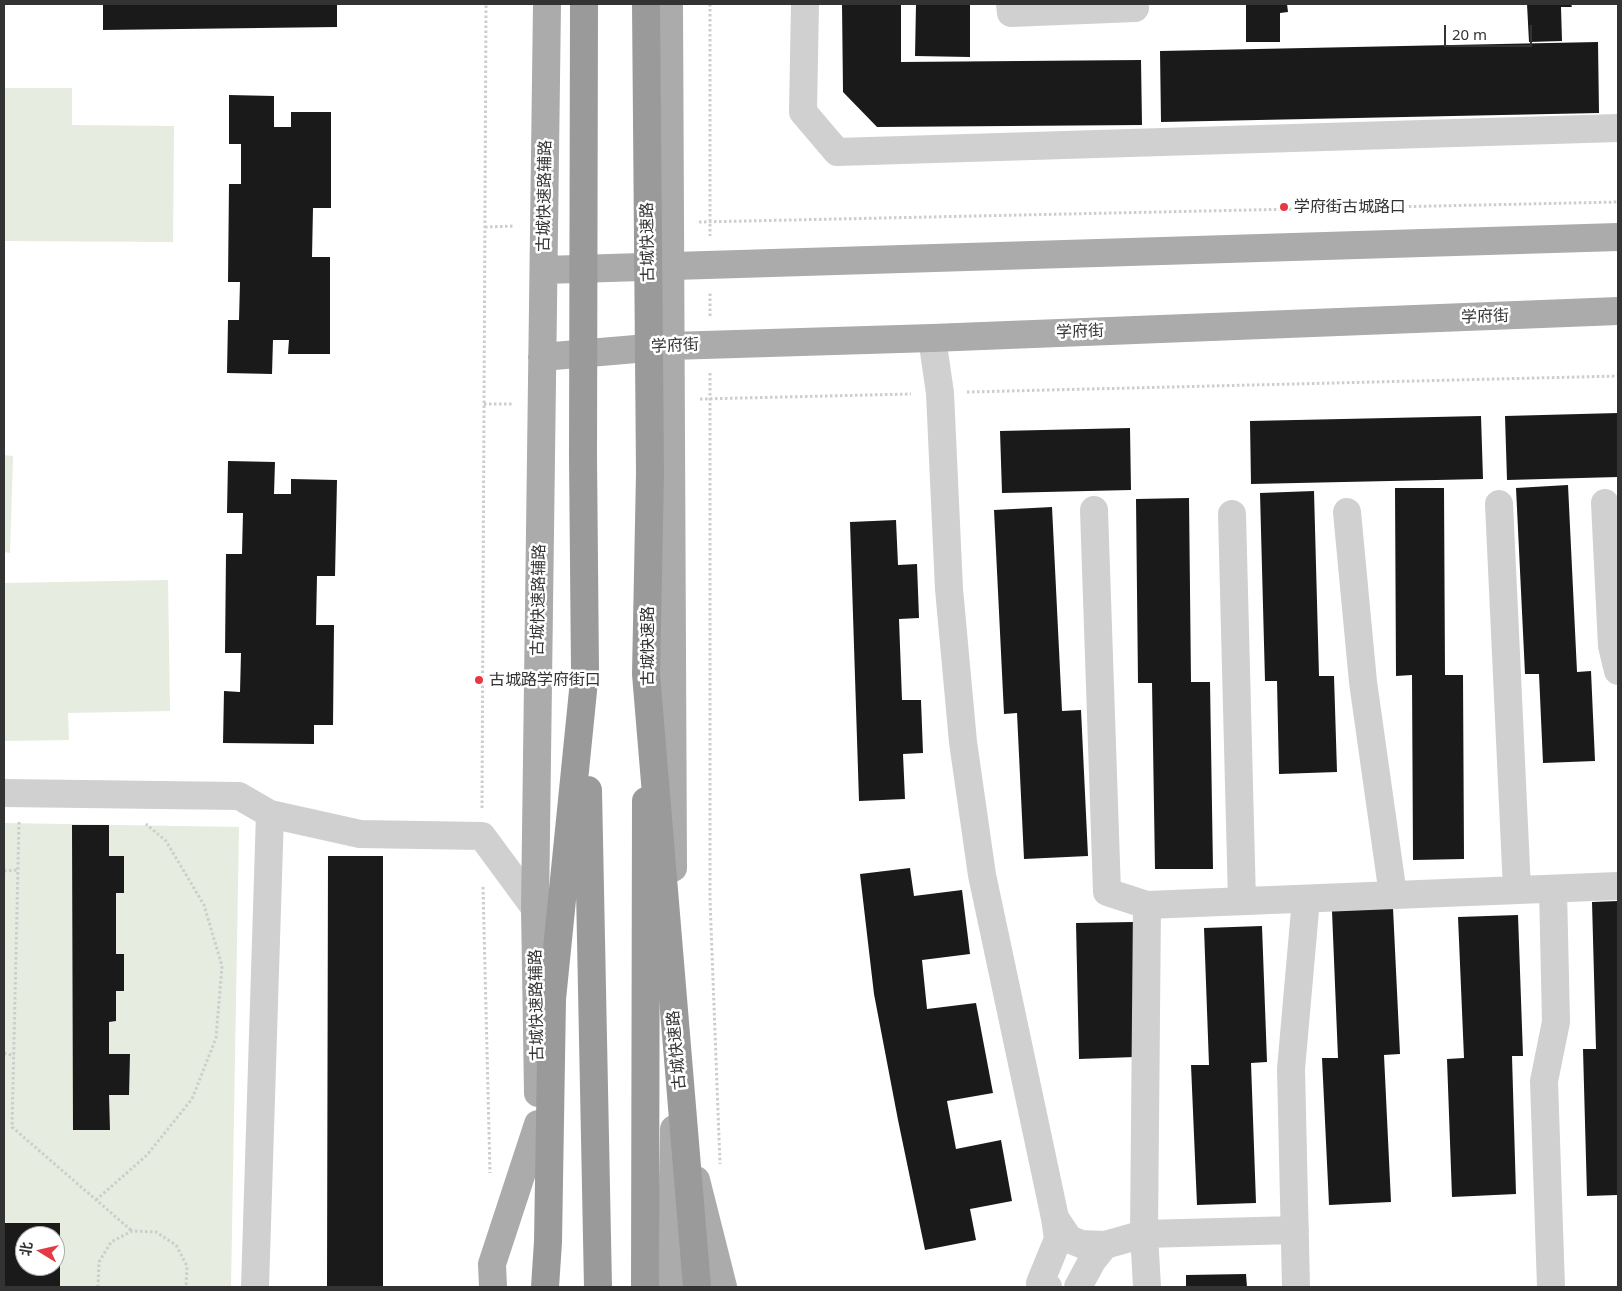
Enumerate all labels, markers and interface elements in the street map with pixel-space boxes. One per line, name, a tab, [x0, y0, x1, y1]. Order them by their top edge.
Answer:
scale bar	[1447, 15, 1534, 47]
text: 20 m	[1452, 24, 1487, 44]
street label: 古城快速路辅路	[534, 140, 556, 252]
place label: 学府街古城路口	[1294, 197, 1406, 217]
marker: 学府街古城路口	[1278, 201, 1290, 213]
street label: 古城快速路	[638, 202, 658, 282]
street label: 学府街	[1461, 307, 1509, 327]
street label: 学府街	[1056, 322, 1104, 342]
street label: 学府街	[651, 335, 699, 357]
street label: 古城快速路辅路	[528, 544, 550, 656]
street label: 古城快速路	[638, 606, 658, 686]
place label: 古城路学府街口	[489, 670, 601, 690]
marker: 古城路学府街口	[473, 674, 485, 686]
street label: 古城快速路辅路	[526, 949, 548, 1061]
street label: 古城快速路	[664, 1009, 690, 1091]
north arrow	[15, 1226, 65, 1276]
text: 北	[15, 1240, 36, 1257]

